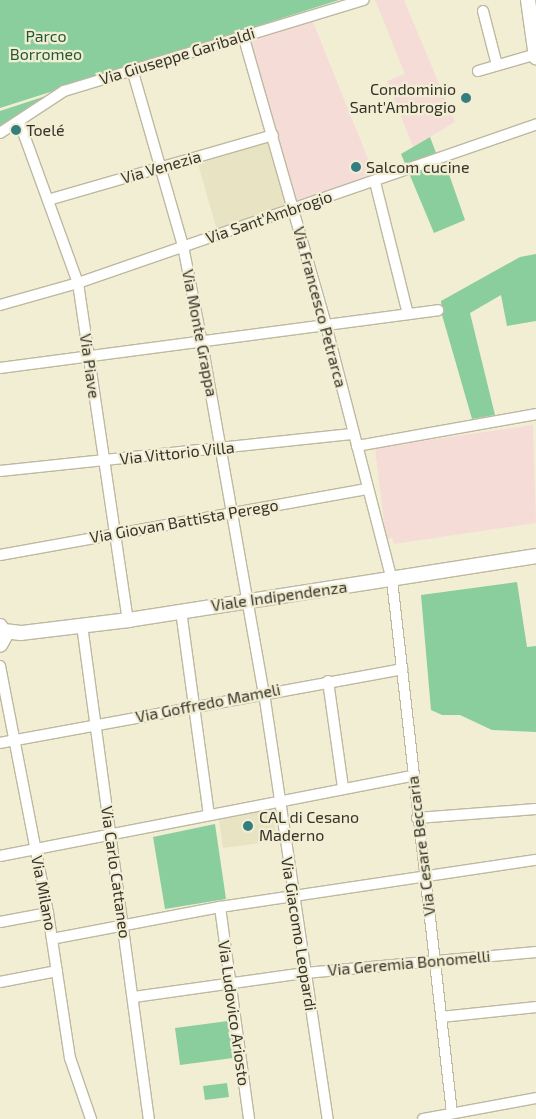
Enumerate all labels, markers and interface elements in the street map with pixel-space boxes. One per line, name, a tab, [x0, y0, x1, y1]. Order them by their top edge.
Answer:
street label: Via Giuseppe Garibaldi	[97, 23, 257, 89]
park label: Parco Borromeo	[10, 26, 82, 64]
place label: Condominio Sant'Ambrogio	[350, 79, 456, 117]
marker: Condominio Sant'Ambrogio	[460, 92, 472, 104]
place label: Toelé	[26, 120, 65, 140]
marker: Toelé	[10, 124, 22, 136]
street label: Via Venezia	[119, 146, 203, 188]
place label: Salcom cucine	[366, 157, 470, 177]
marker: Salcom cucine	[350, 161, 362, 173]
street label: Via Sant'Ambrogio	[203, 186, 335, 248]
street label: Via Francesco Petrarca	[289, 224, 351, 390]
street label: Via Monte Grappa	[178, 268, 222, 398]
street label: Via Piave	[76, 332, 104, 400]
street label: Via Vittorio Villa	[118, 437, 236, 469]
street label: Via Giovan Battista Perego	[88, 495, 280, 547]
street label: Viale Indipendenza	[210, 577, 348, 615]
street label: Via Goffredo Mameli	[134, 680, 282, 726]
street label: Via Cesare Beccaria	[403, 775, 439, 917]
street label: Via Carlo Cattaneo	[97, 804, 135, 940]
place label: CAL di Cesano Maderno	[259, 807, 360, 845]
marker: CAL di Cesano Maderno	[241, 819, 255, 833]
street label: Via Milano	[27, 854, 61, 932]
street label: Via Giacomo Leopardi	[277, 856, 321, 1012]
street label: Via Ludovico Ariosto	[214, 939, 254, 1087]
street label: Via Geremia Bonomelli	[327, 946, 491, 980]

